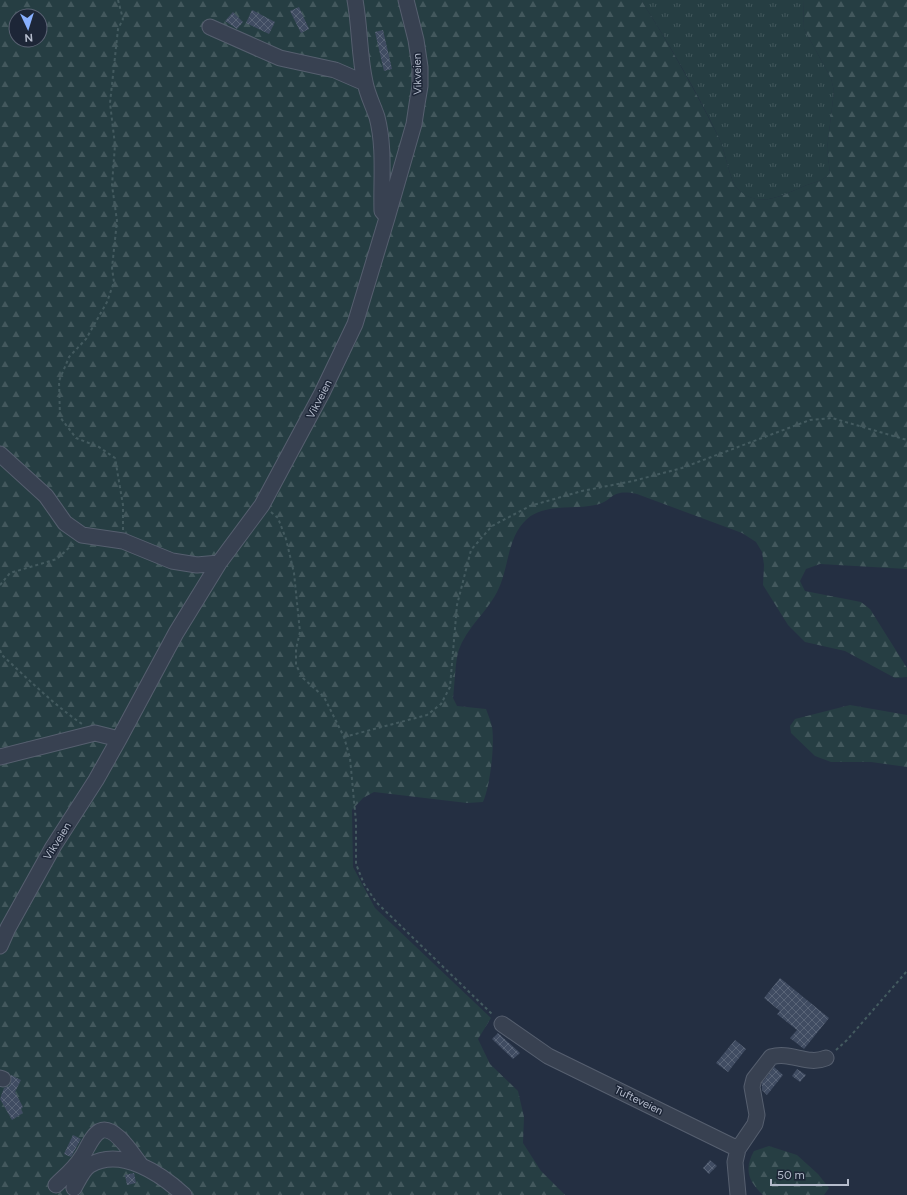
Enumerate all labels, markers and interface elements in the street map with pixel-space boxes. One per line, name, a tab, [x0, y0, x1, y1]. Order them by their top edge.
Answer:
north arrow	[8, 8, 48, 48]
text: N	[24, 31, 33, 44]
street label: Vikveien	[411, 53, 424, 95]
street label: Vikveien	[304, 378, 335, 421]
street label: Vikveien	[41, 820, 74, 862]
street label: Tufteveien	[613, 1083, 665, 1118]
scale bar	[771, 1161, 848, 1187]
text: 50 m	[777, 1168, 805, 1182]

